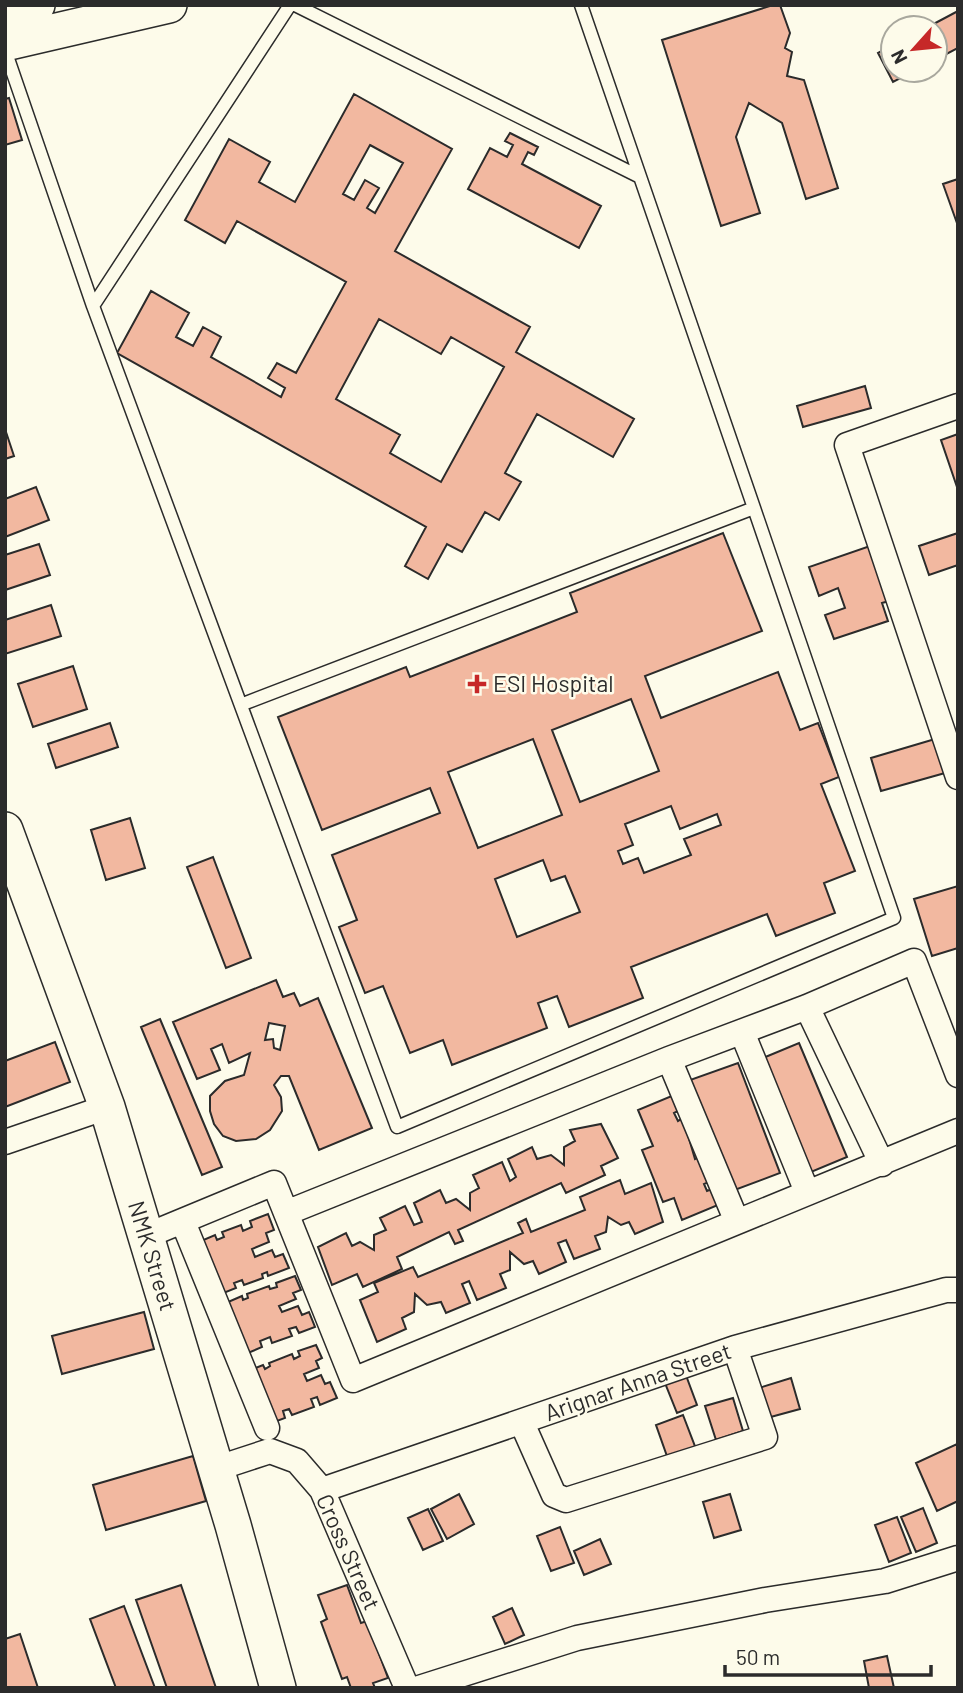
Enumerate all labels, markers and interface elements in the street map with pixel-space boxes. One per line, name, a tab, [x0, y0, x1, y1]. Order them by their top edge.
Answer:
north arrow	[879, 14, 949, 84]
text: N	[885, 46, 912, 68]
place label: ESI Hospital	[493, 669, 614, 697]
marker: ESI Hospital	[467, 674, 487, 694]
street label: NMK Street	[123, 1197, 183, 1314]
street label: Arignar Anna Street	[541, 1336, 735, 1426]
street label: Cross Street	[311, 1489, 387, 1614]
scale bar	[725, 1634, 932, 1678]
text: 50 m	[736, 1644, 780, 1669]

